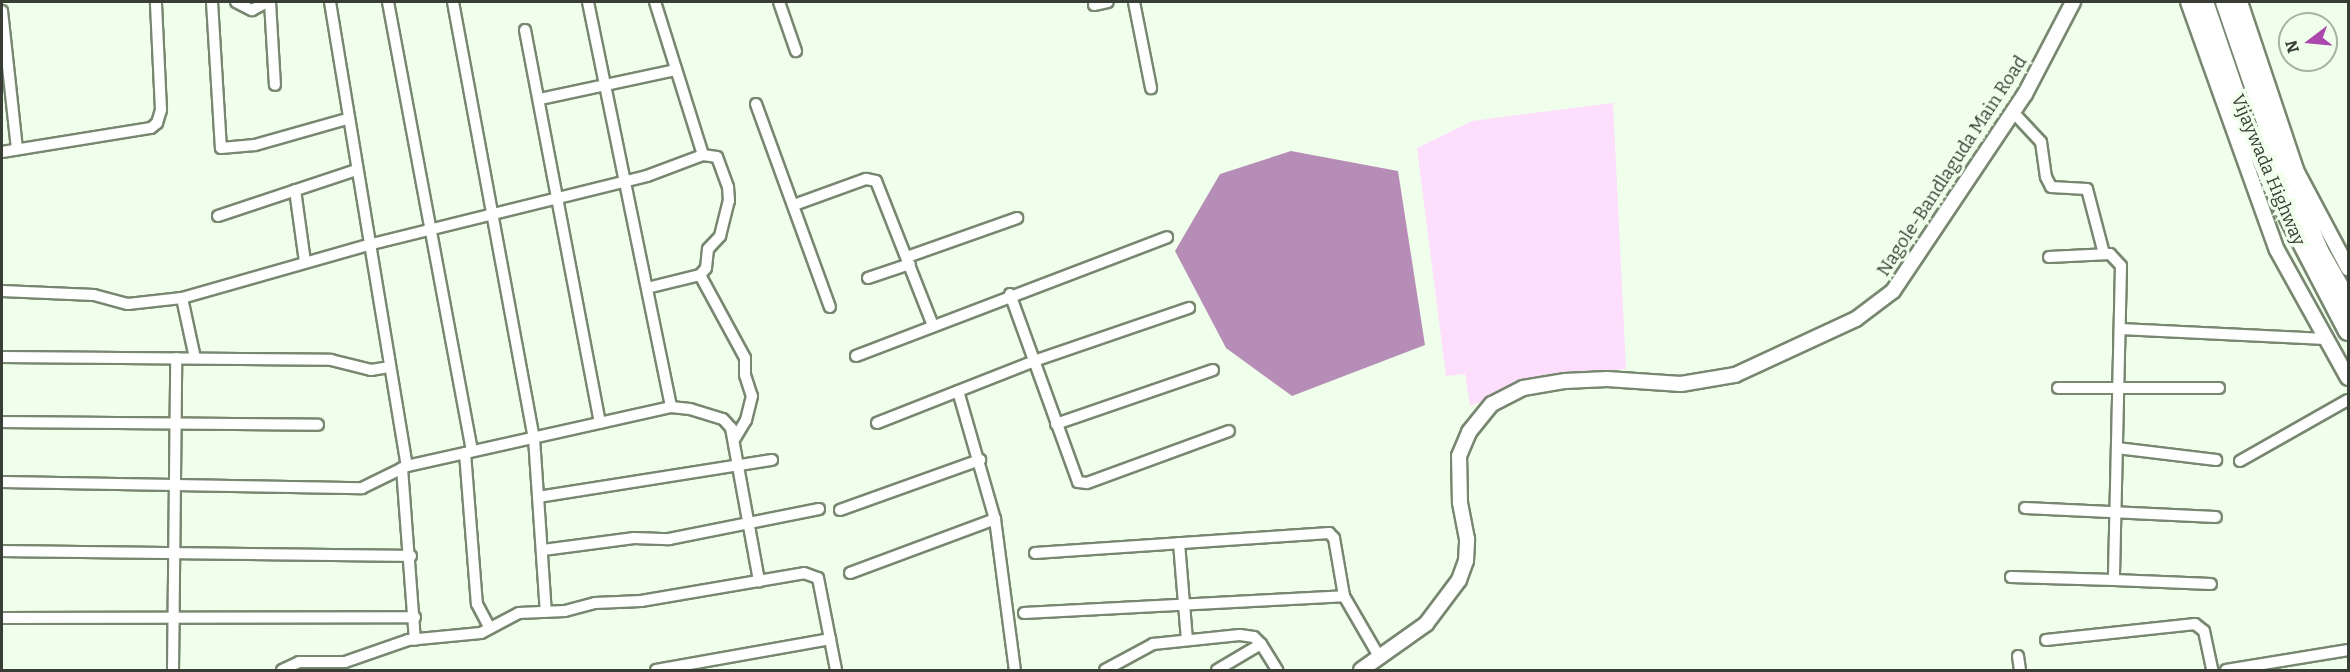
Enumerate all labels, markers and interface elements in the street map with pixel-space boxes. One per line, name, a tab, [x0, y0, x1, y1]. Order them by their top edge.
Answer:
north arrow	[2278, 12, 2338, 72]
text: N	[2281, 38, 2303, 55]
street label: Nagole-Bandlaguda Main Road	[1873, 52, 2031, 280]
street label: Vijaywada Highway	[2226, 91, 2310, 249]

